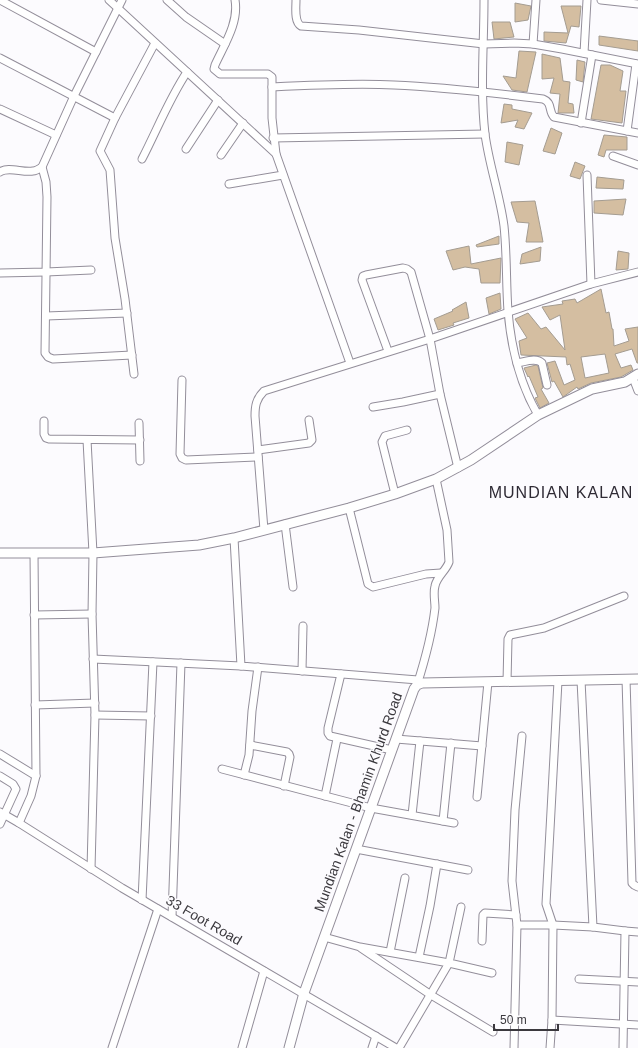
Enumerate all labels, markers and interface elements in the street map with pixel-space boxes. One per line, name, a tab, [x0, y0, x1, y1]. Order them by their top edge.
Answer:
district label: MUNDIAN KALAN	[489, 484, 633, 501]
street label: Mundian Kalan - Bhamin Khurd Road	[311, 690, 405, 914]
street label: 33 Foot Road	[163, 892, 245, 948]
scale bar	[494, 1006, 558, 1032]
text: 50 m	[500, 1013, 527, 1027]

